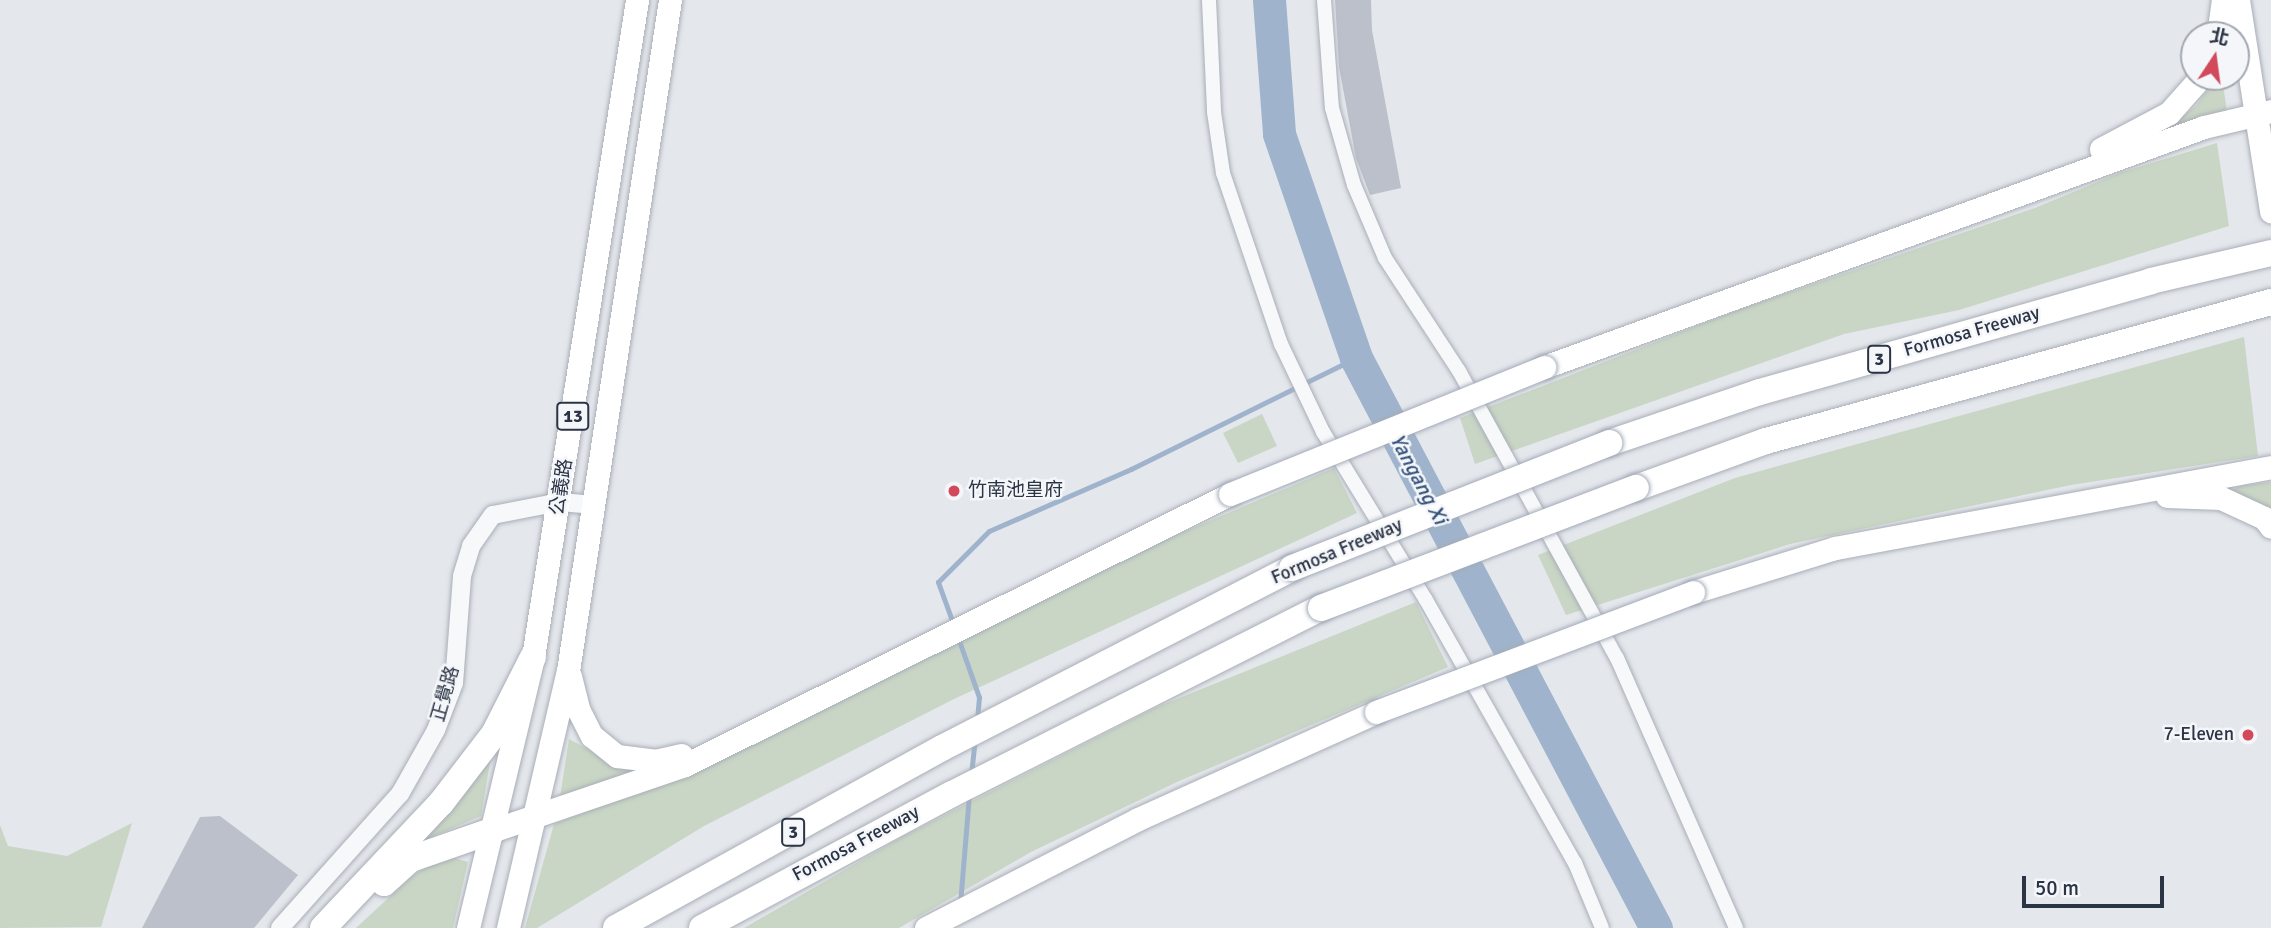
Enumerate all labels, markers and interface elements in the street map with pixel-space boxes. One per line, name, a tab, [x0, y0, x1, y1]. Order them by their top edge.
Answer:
north arrow	[2180, 21, 2250, 91]
text: 北	[2207, 24, 2231, 51]
street label: Formosa Freeway	[1902, 302, 2042, 362]
road number: 3	[1867, 344, 1891, 374]
road number: 13	[556, 402, 590, 430]
water label: Yangang Xi	[1385, 430, 1453, 528]
street label: 公義路	[546, 457, 578, 517]
place label: 竹南池皇府	[968, 480, 1063, 502]
marker: 竹南池皇府	[946, 483, 962, 499]
street label: Formosa Freeway	[1268, 514, 1406, 590]
street label: 正覺路	[427, 663, 465, 725]
place label: 7-Eleven	[2163, 724, 2234, 746]
marker: 7-Eleven	[2240, 727, 2256, 743]
street label: Formosa Freeway	[789, 801, 923, 887]
road number: 3	[781, 818, 805, 846]
scale bar	[2026, 862, 2168, 906]
text: 50 m	[2035, 875, 2079, 901]

